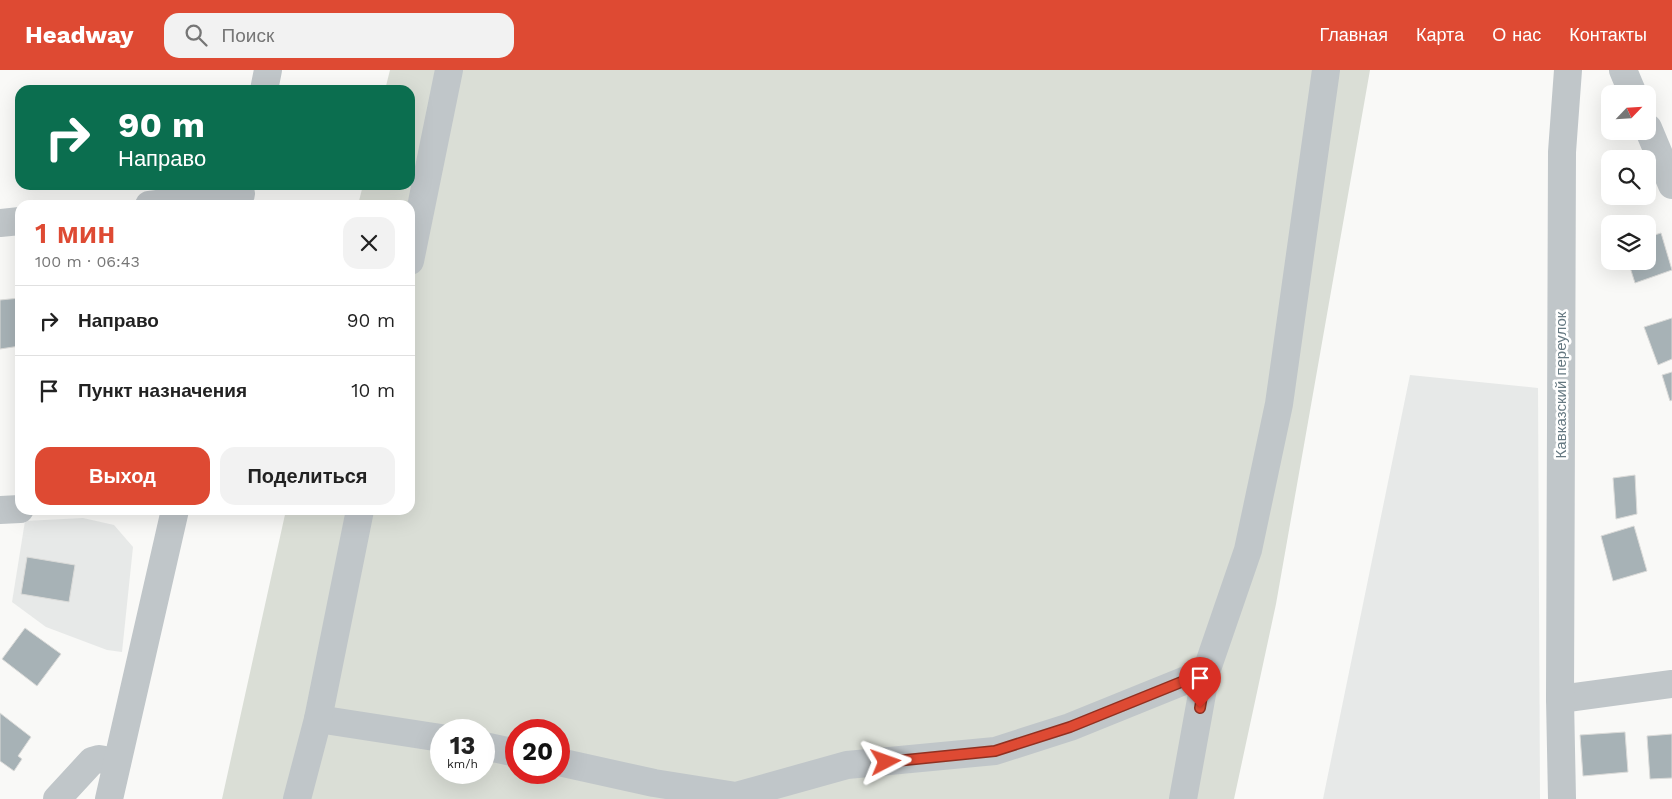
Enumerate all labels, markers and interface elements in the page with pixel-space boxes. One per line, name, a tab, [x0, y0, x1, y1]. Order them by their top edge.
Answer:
search box	[164, 13, 514, 58]
text: Headway	[25, 21, 134, 49]
icon: search	[182, 21, 210, 49]
text: Поиск	[222, 24, 274, 47]
text: Главная	[1319, 24, 1388, 45]
text: Карта	[1416, 24, 1464, 45]
text: О нас	[1492, 24, 1541, 45]
text: Контакты	[1569, 24, 1647, 45]
north arrow	[1601, 85, 1656, 140]
map controls	[1601, 85, 1656, 270]
text: 90 m	[118, 104, 205, 146]
icon: right	[35, 105, 100, 170]
text: Направо	[118, 146, 206, 171]
button: search	[1601, 150, 1656, 205]
text: 1 мин	[35, 215, 115, 250]
button: layers	[1601, 215, 1656, 270]
button: close	[343, 217, 395, 269]
text: 100 m · 06:43	[35, 252, 140, 271]
icon: right	[35, 307, 63, 335]
text: Направо	[78, 309, 159, 332]
text: 90 m	[347, 309, 395, 332]
street label: Кавказский переулок	[1552, 311, 1570, 458]
icon: arrive	[35, 377, 63, 405]
text: Пункт назначения	[78, 379, 247, 402]
text: 10 m	[351, 379, 395, 402]
button: Выход	[35, 447, 210, 505]
button: Поделиться	[220, 447, 395, 505]
pin	[1179, 657, 1221, 708]
icon: arrive	[1186, 664, 1214, 692]
speed limit sign: 20	[505, 719, 570, 784]
text: 13	[450, 731, 475, 760]
position arrow	[859, 735, 911, 787]
text: km/h	[447, 757, 478, 771]

